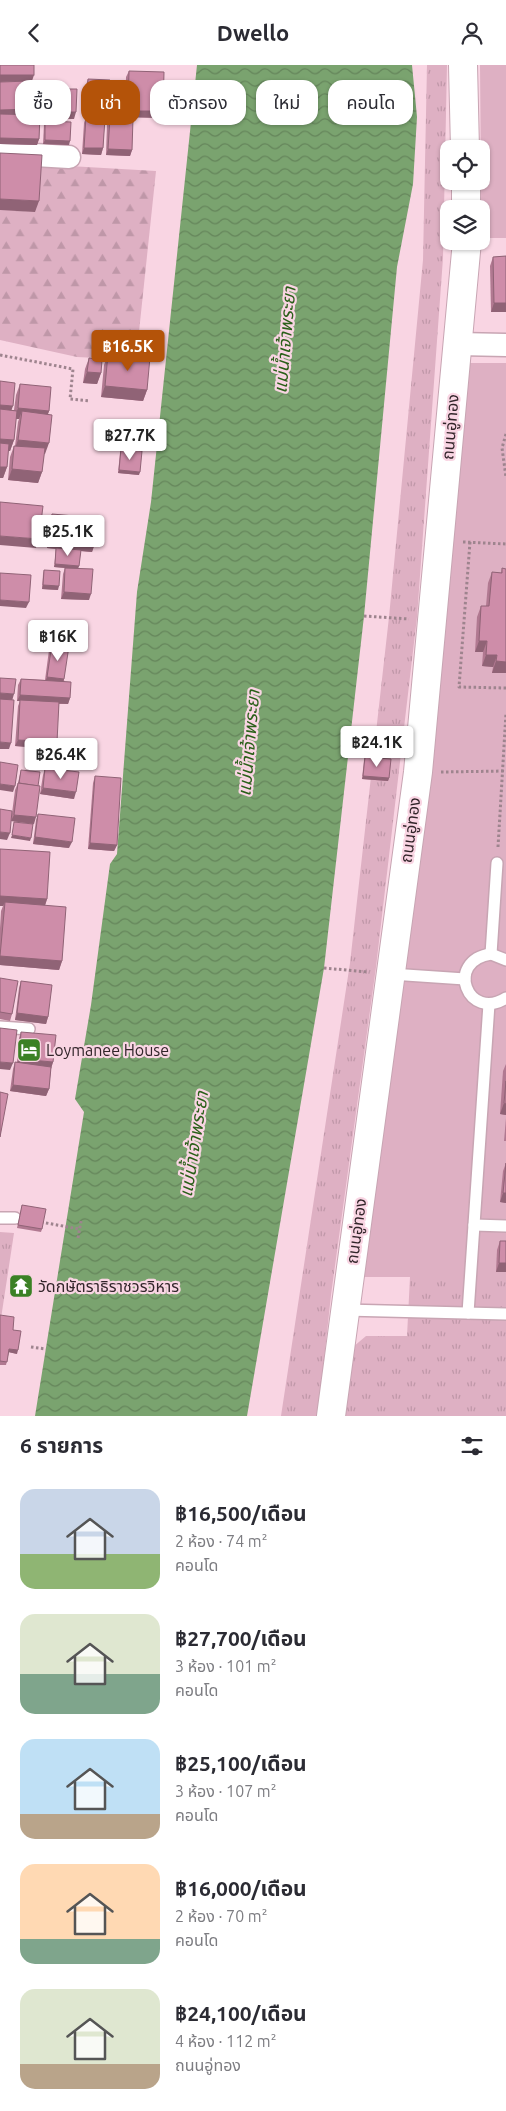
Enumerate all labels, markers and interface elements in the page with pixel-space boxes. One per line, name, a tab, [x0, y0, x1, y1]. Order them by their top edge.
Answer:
icon: back	[20, 19, 48, 47]
icon: person	[458, 19, 486, 47]
text: Dwello	[217, 20, 289, 45]
chip: ซื้อ	[15, 80, 71, 125]
chip: เช่า	[81, 80, 140, 125]
chip: ตัวกรอง	[150, 80, 246, 125]
chip: ใหม่	[256, 80, 318, 125]
chip: คอนโด	[328, 80, 413, 125]
map controls	[440, 140, 490, 250]
button: locate	[440, 140, 490, 190]
button: layers	[440, 200, 490, 250]
water label: แม่น้ำเจ้าพระยา	[267, 285, 299, 394]
pin: ฿16.5K	[87, 329, 169, 372]
text: ฿16.5K	[103, 337, 153, 355]
street label: ถนนอู่ทอง	[438, 393, 463, 461]
pin: ฿27.7K	[89, 419, 171, 461]
text: ฿27.7K	[105, 426, 155, 444]
pin: ฿25.1K	[27, 515, 109, 557]
text: ฿25.1K	[43, 522, 93, 540]
pin: ฿16K	[28, 619, 88, 662]
text: ฿16K	[39, 627, 77, 645]
water label: แม่น้ำเจ้าพระยา	[231, 688, 263, 797]
pin: ฿24.1K	[336, 725, 418, 768]
text: ฿24.1K	[352, 733, 402, 751]
pin: ฿26.4K	[20, 737, 102, 780]
text: ฿26.4K	[36, 745, 86, 763]
street label: ถนนอู่ทอง	[396, 796, 424, 864]
hotel icon: Loymanee House	[16, 1037, 42, 1063]
place label: Loymanee House	[46, 1041, 169, 1059]
water label: แม่น้ำเจ้าพระยา	[173, 1089, 211, 1198]
street label: ถนนอู่ทอง	[342, 1197, 370, 1265]
temple icon: วัดกษัตราธิราชวรวิหาร	[8, 1273, 34, 1299]
place label: วัดกษัตราธิราชวรวิหาร	[38, 1277, 179, 1295]
icon: filters	[458, 1432, 486, 1460]
text: 6 รายการ	[20, 1433, 103, 1457]
text: ฿16,500/เดือน	[175, 1501, 307, 1525]
icon: home	[60, 1509, 120, 1569]
text: 2 ห้อง · 74 m²	[175, 1532, 267, 1550]
text: คอนโด	[175, 1556, 218, 1574]
text: ฿27,700/เดือน	[175, 1626, 307, 1650]
icon: home	[60, 1634, 120, 1694]
text: 3 ห้อง · 101 m²	[175, 1657, 276, 1675]
text: คอนโด	[175, 1681, 218, 1699]
text: ฿25,100/เดือน	[175, 1751, 307, 1775]
icon: home	[60, 1759, 120, 1819]
text: 3 ห้อง · 107 m²	[175, 1782, 276, 1800]
text: คอนโด	[175, 1806, 218, 1824]
text: ฿16,000/เดือน	[175, 1876, 307, 1900]
icon: home	[60, 1884, 120, 1944]
text: 2 ห้อง · 70 m²	[175, 1907, 267, 1925]
text: คอนโด	[175, 1931, 218, 1949]
text: ฿24,100/เดือน	[175, 2001, 307, 2025]
icon: home	[60, 2009, 120, 2069]
text: 4 ห้อง · 112 m²	[175, 2032, 276, 2050]
text: ถนนอู่ทอง	[175, 2056, 241, 2074]

